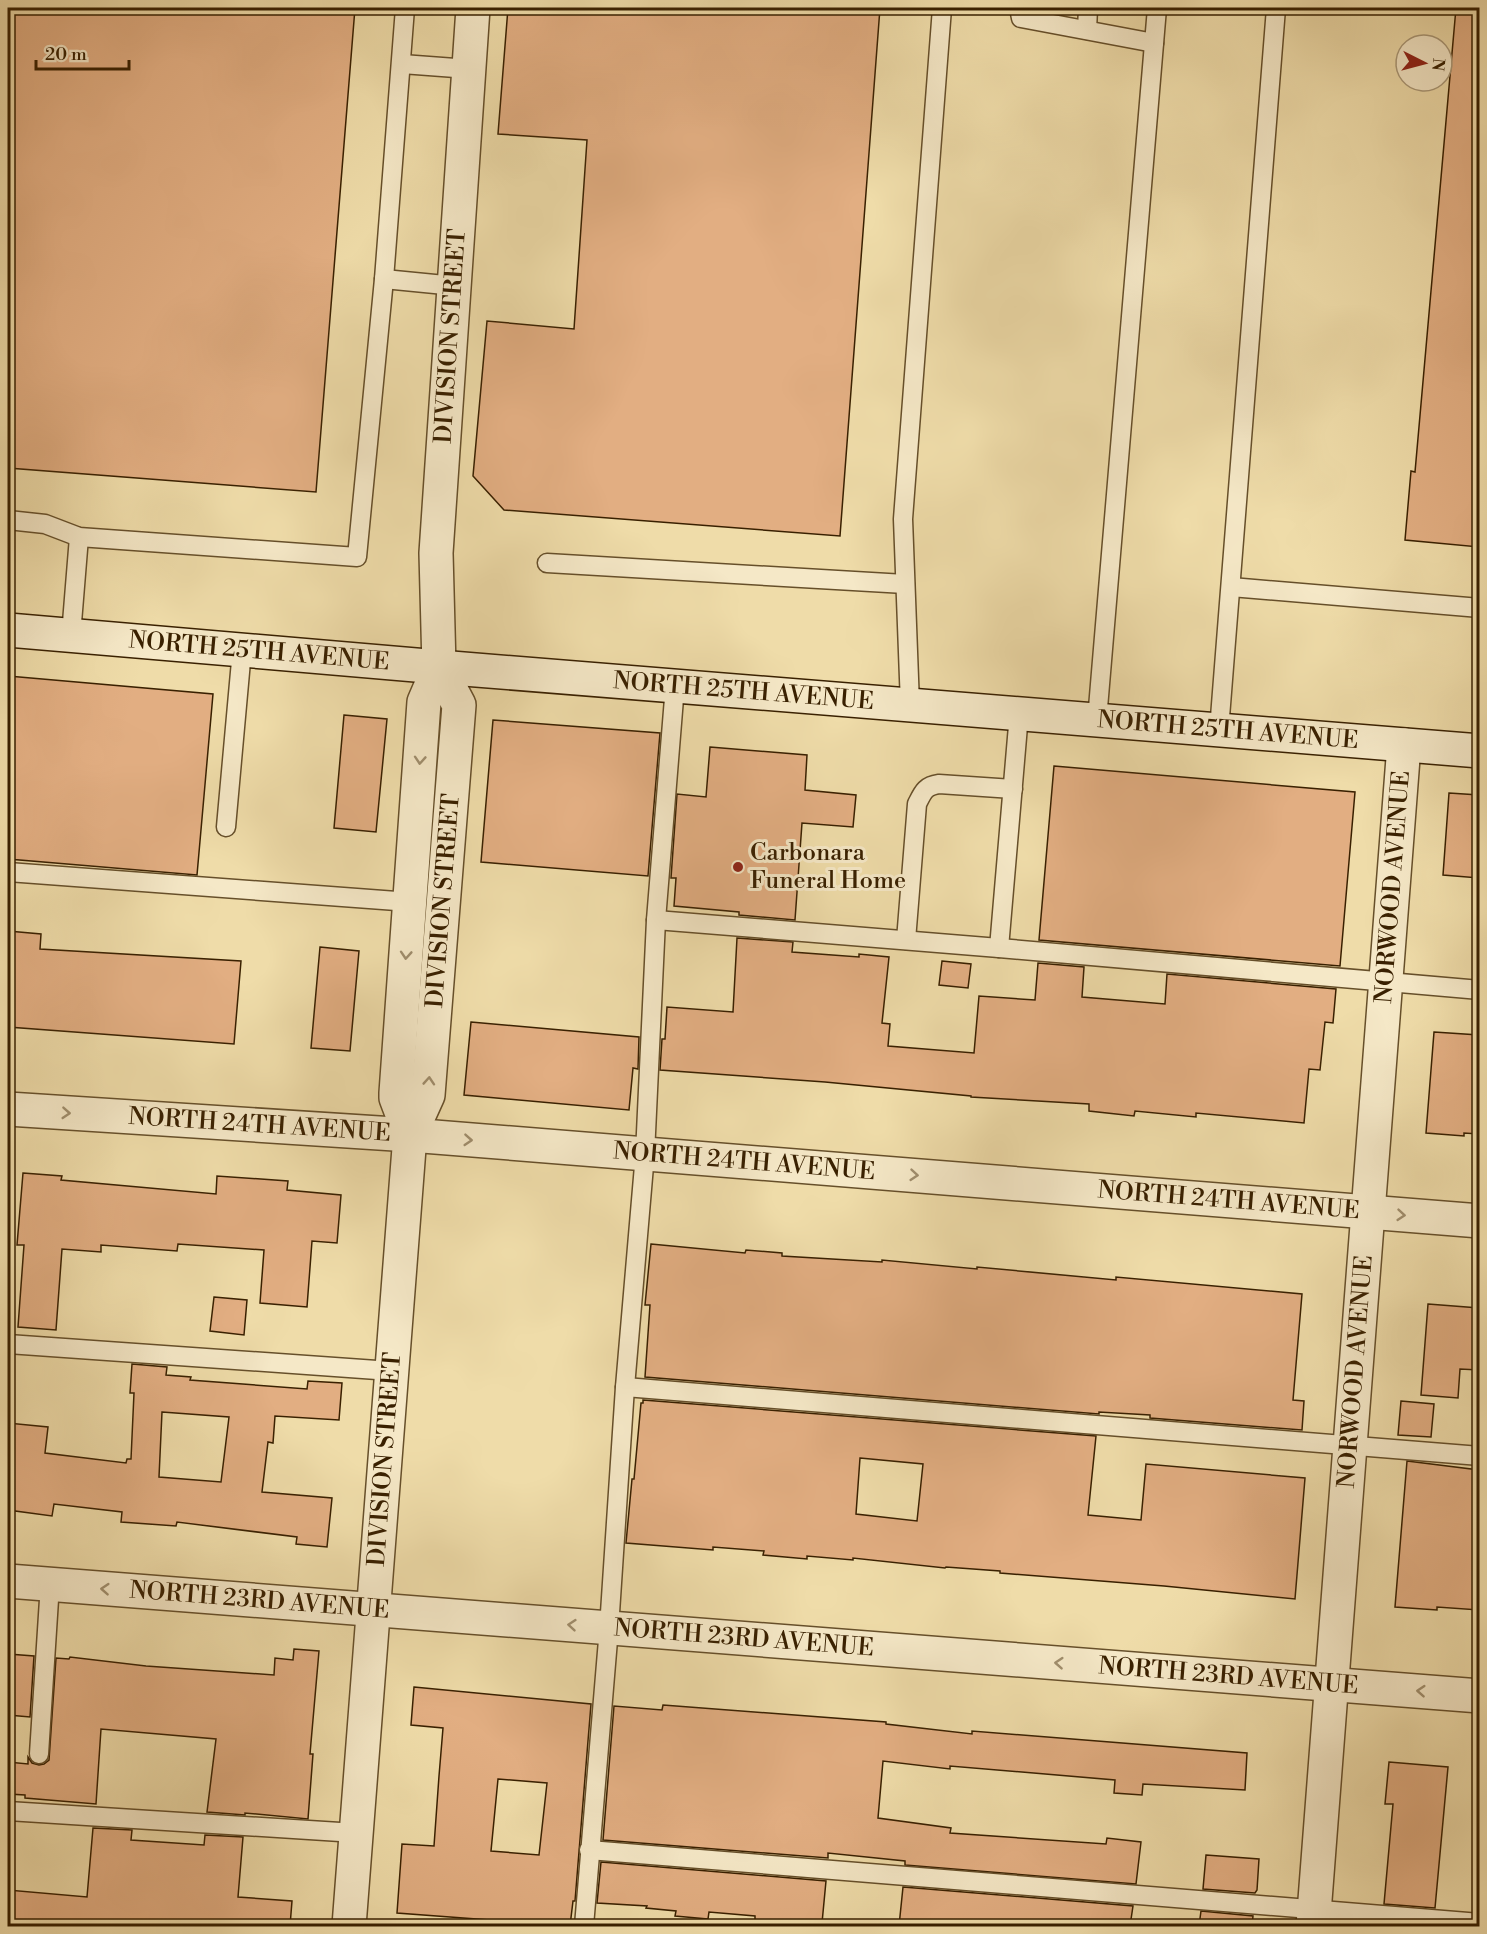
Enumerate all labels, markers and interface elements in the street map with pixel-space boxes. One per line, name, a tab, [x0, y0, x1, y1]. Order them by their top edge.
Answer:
scale bar	[36, 33, 129, 71]
north arrow	[1394, 33, 1454, 93]
text: 20 m	[45, 43, 87, 66]
text: N	[1427, 57, 1449, 72]
street label: DIVISION STREET	[428, 228, 473, 444]
street label: NORTH 25TH AVENUE	[127, 625, 391, 678]
street label: NORTH 25TH AVENUE	[612, 666, 875, 717]
street label: NORTH 25TH AVENUE	[1096, 705, 1359, 756]
one-way arrow	[413, 756, 426, 765]
street label: NORWOOD AVENUE	[1369, 769, 1417, 1005]
street label: DIVISION STREET	[420, 792, 467, 1009]
place label: Carbonara Funeral Home	[750, 838, 906, 896]
marker: Carbonara Funeral Home	[731, 860, 745, 874]
one-way arrow	[400, 950, 413, 959]
one-way arrow	[422, 1076, 435, 1085]
street label: NORTH 24TH AVENUE	[127, 1102, 392, 1149]
one-way arrow	[61, 1106, 70, 1119]
one-way arrow	[464, 1133, 473, 1146]
street label: NORTH 24TH AVENUE	[612, 1136, 876, 1187]
one-way arrow	[909, 1168, 918, 1181]
street label: NORTH 24TH AVENUE	[1096, 1175, 1361, 1226]
one-way arrow	[1397, 1208, 1406, 1221]
street label: NORWOOD AVENUE	[1332, 1254, 1380, 1489]
street label: DIVISION STREET	[362, 1351, 408, 1568]
street label: NORTH 23RD AVENUE	[128, 1576, 390, 1626]
one-way arrow	[101, 1583, 110, 1596]
street label: NORTH 23RD AVENUE	[613, 1613, 875, 1664]
one-way arrow	[567, 1619, 576, 1632]
street label: NORTH 23RD AVENUE	[1097, 1651, 1359, 1701]
one-way arrow	[1055, 1657, 1064, 1670]
one-way arrow	[1417, 1685, 1426, 1698]

